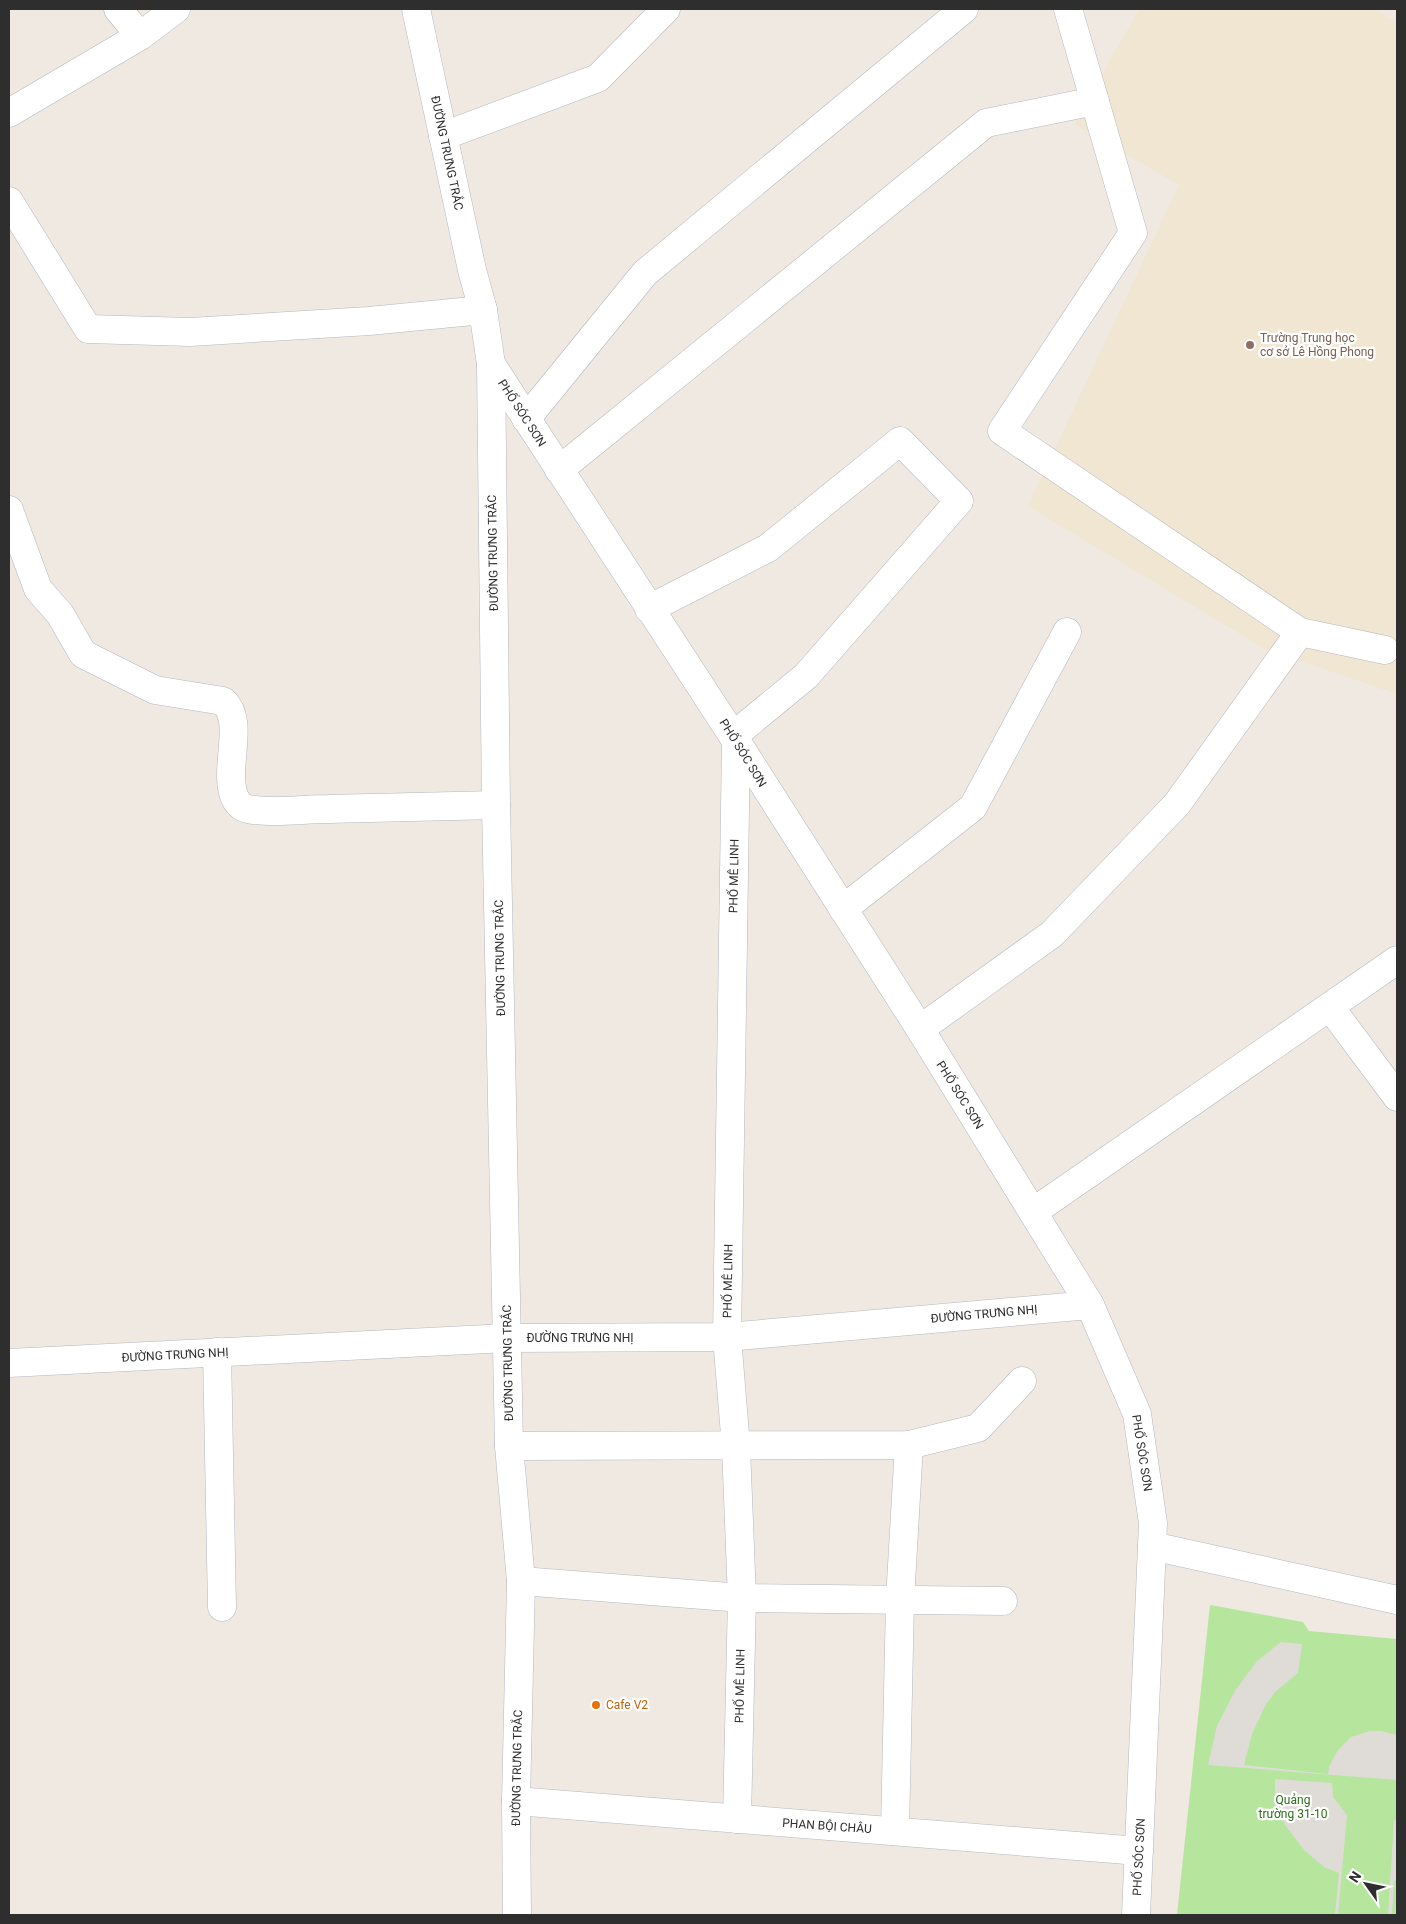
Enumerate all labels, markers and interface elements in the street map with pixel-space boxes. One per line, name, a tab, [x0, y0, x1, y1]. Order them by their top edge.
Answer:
street label: ĐƯỜNG TRƯNG TRẮC	[428, 94, 468, 212]
place label: Trường Trung học cơ sở Lê Hồng Phong	[1260, 331, 1374, 359]
marker: Trường Trung học cơ sở Lê Hồng Phong	[1244, 339, 1256, 351]
street label: PHỐ SÓC SƠN	[495, 376, 551, 449]
street label: ĐƯỜNG TRƯNG TRẮC	[483, 494, 501, 611]
street label: PHỐ SÓC SƠN	[717, 715, 771, 790]
street label: PHỐ MÊ LINH	[724, 839, 742, 913]
street label: ĐƯỜNG TRƯNG TRẮC	[490, 899, 508, 1016]
street label: PHỐ SÓC SƠN	[934, 1057, 988, 1132]
street label: PHỐ MÊ LINH	[718, 1244, 736, 1318]
street label: ĐƯỜNG TRƯNG NHỊ	[930, 1301, 1038, 1326]
street label: ĐƯỜNG TRƯNG TRẮC	[498, 1304, 516, 1421]
street label: ĐƯỜNG TRƯNG NHỊ	[526, 1330, 634, 1345]
street label: ĐƯỜNG TRƯNG NHỊ	[121, 1344, 229, 1365]
street label: PHỐ SÓC SƠN	[1129, 1413, 1157, 1492]
street label: PHỐ MÊ LINH	[730, 1649, 748, 1723]
place label: Cafe V2	[606, 1698, 648, 1712]
marker: Cafe V2	[590, 1699, 602, 1711]
street label: ĐƯỜNG TRƯNG TRẮC	[507, 1709, 525, 1826]
park label: Quảng trường 31-10	[1259, 1793, 1328, 1821]
street label: PHAN BỘI CHÂU	[782, 1815, 872, 1836]
street label: PHỐ SÓC SƠN	[1128, 1818, 1148, 1896]
north arrow	[1341, 1859, 1391, 1909]
text: N	[1346, 1868, 1365, 1885]

